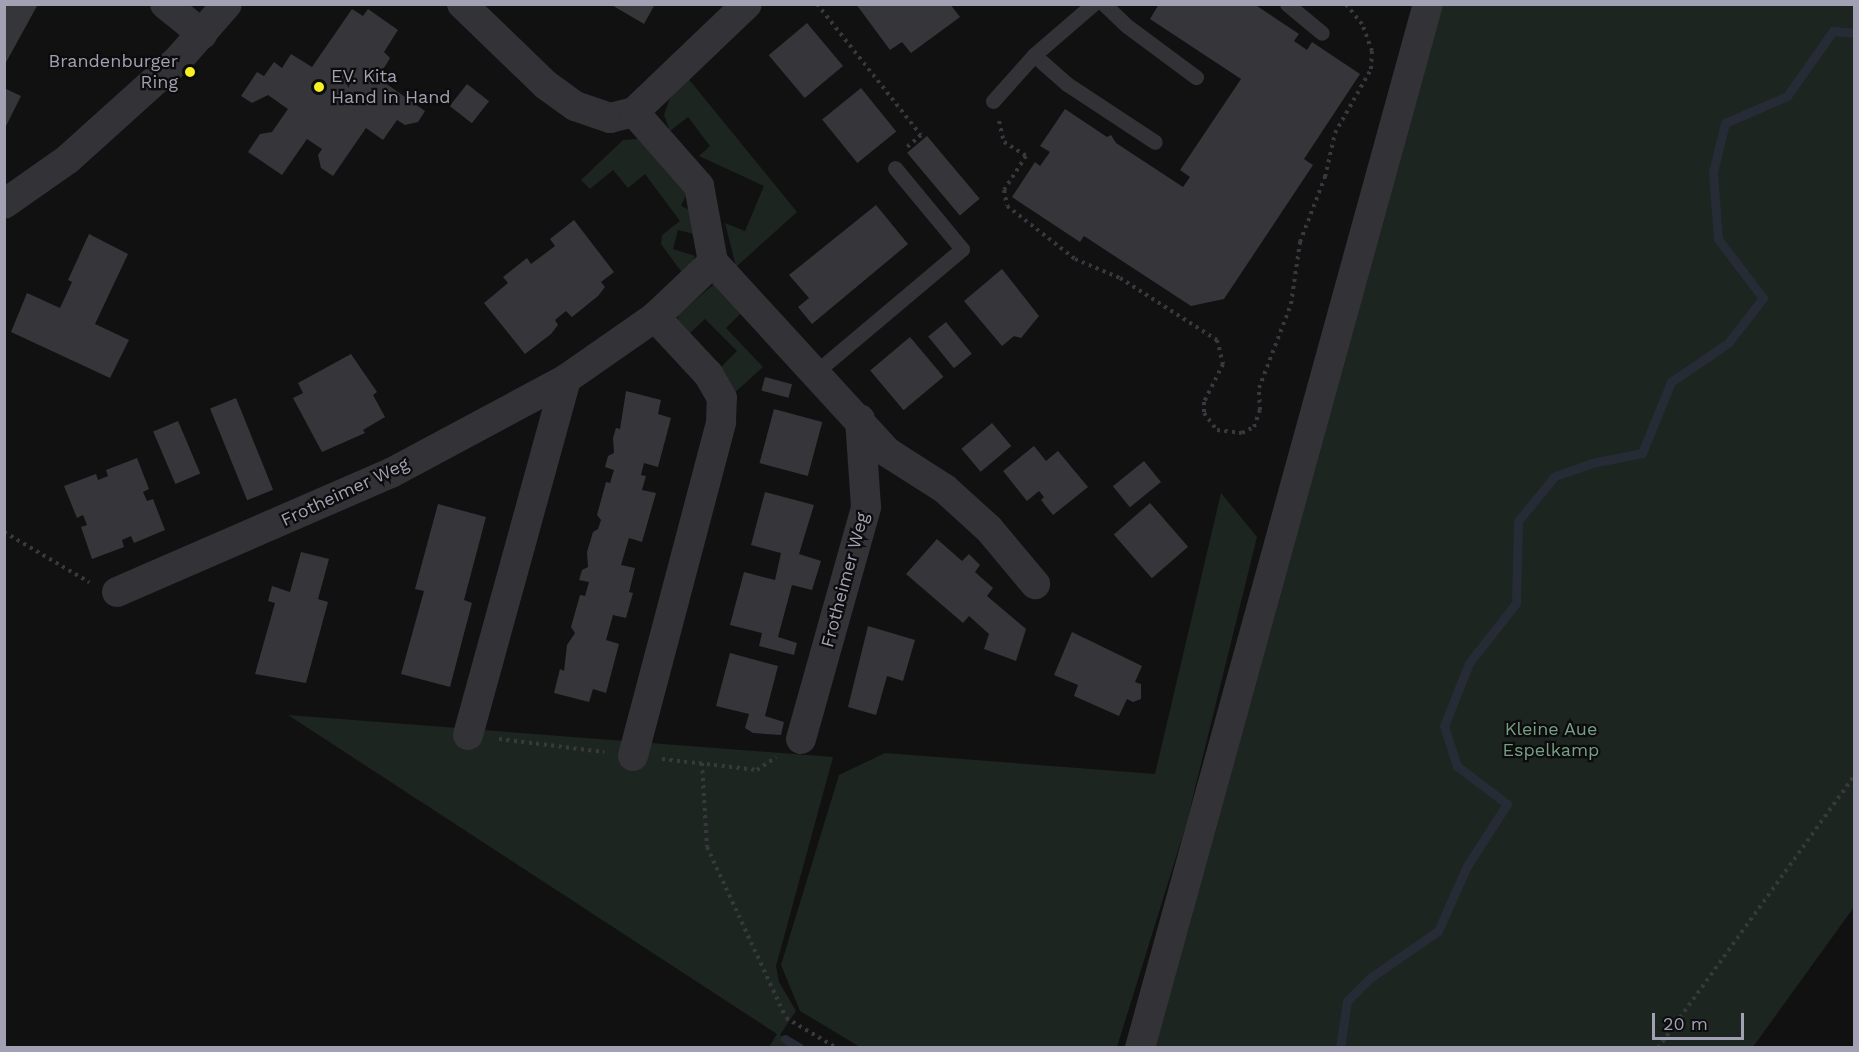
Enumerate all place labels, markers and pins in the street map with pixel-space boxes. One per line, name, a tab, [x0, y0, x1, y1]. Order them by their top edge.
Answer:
place label: Brandenburger Ring	[48, 51, 178, 94]
marker: Brandenburger Ring	[183, 65, 197, 79]
place label: EV. Kita Hand in Hand	[331, 66, 451, 109]
marker: EV. Kita Hand in Hand	[312, 80, 326, 94]

